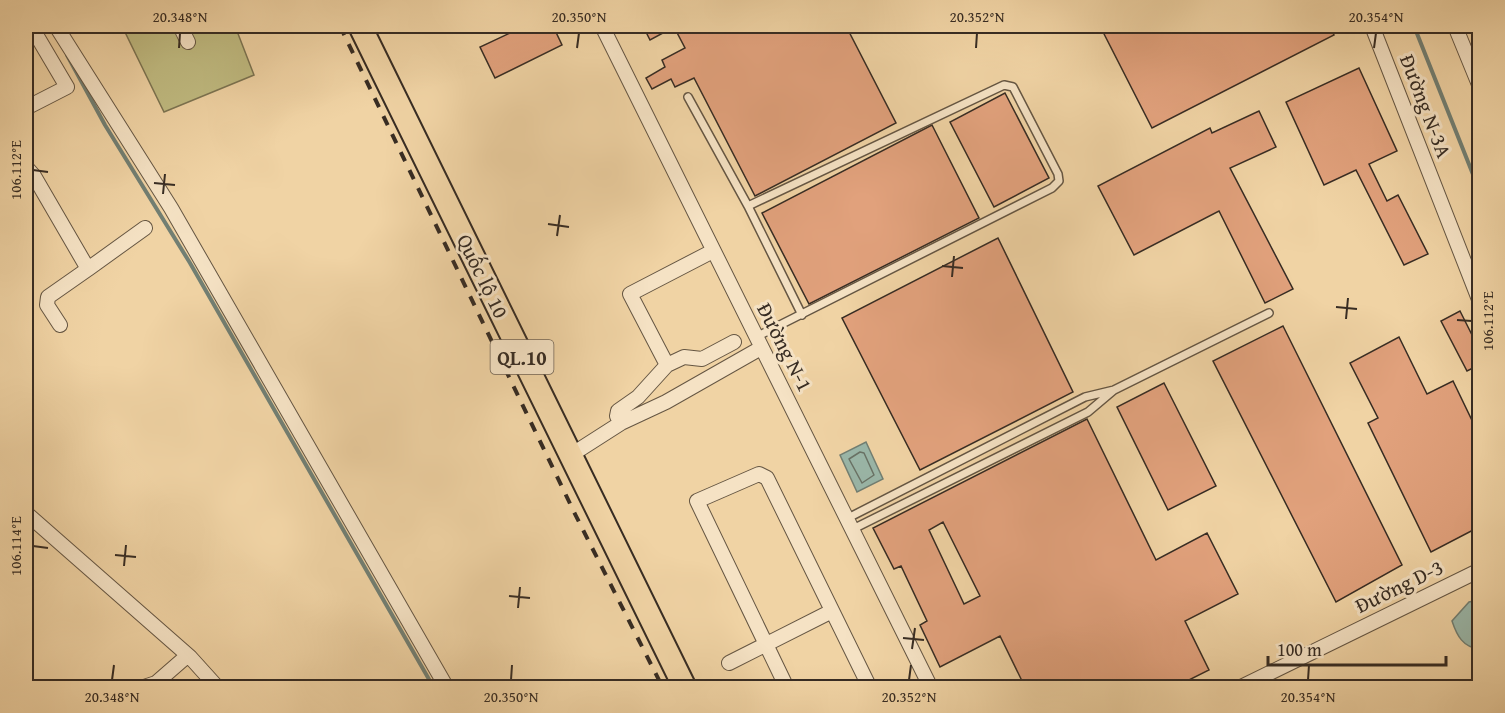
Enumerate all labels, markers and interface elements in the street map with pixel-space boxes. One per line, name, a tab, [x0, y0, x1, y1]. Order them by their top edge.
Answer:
text: 20.348°N	[153, 6, 208, 27]
text: 20.350°N	[552, 6, 607, 27]
text: 20.352°N	[950, 6, 1005, 27]
text: 20.354°N	[1349, 6, 1404, 27]
street label: Đường N-3A	[1392, 50, 1460, 162]
text: 106.112°E	[5, 140, 26, 200]
street label: Quốc lộ 10	[449, 229, 517, 323]
text: 106.112°E	[1477, 291, 1498, 351]
street label: Đường N-1	[749, 297, 821, 397]
road number: QL.10	[490, 340, 554, 374]
text: 106.114°E	[5, 516, 26, 576]
street label: Đường D-3	[1350, 551, 1448, 621]
scale bar	[1268, 629, 1446, 667]
text: 100 m	[1277, 636, 1322, 663]
text: 20.348°N	[85, 686, 140, 707]
text: 20.350°N	[484, 686, 539, 707]
text: 20.352°N	[882, 686, 937, 707]
text: 20.354°N	[1281, 686, 1336, 707]

